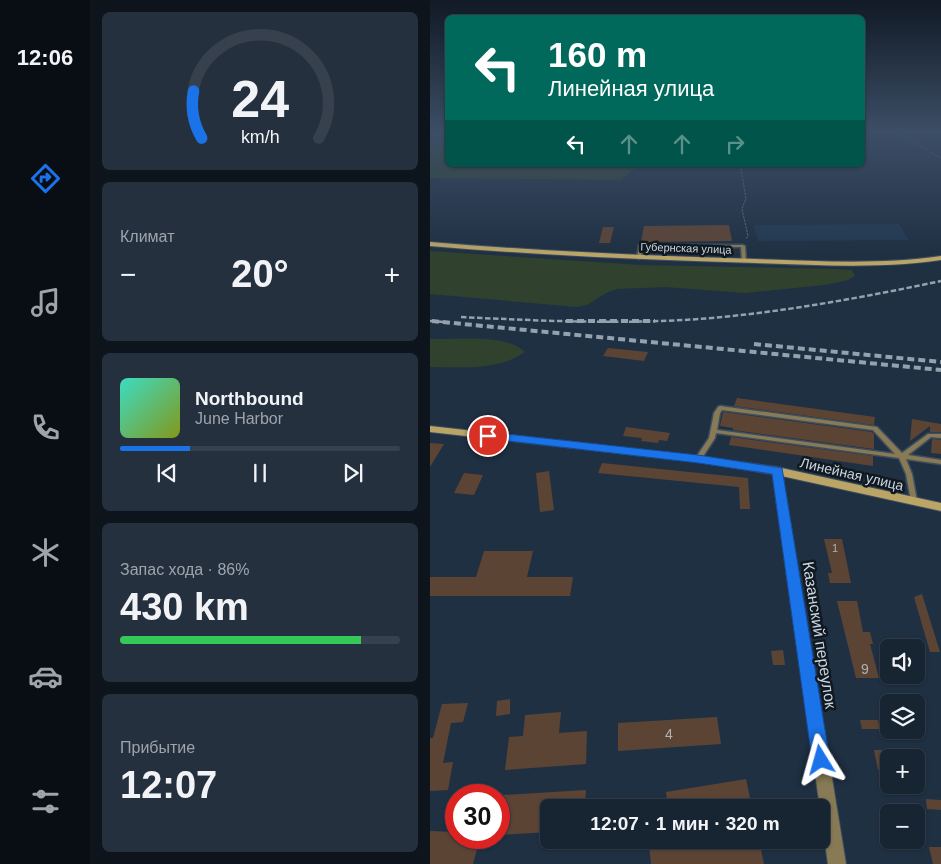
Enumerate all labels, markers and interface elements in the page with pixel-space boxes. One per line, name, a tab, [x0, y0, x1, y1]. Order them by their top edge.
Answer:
icon: left	[465, 35, 530, 100]
text: 160 m	[548, 35, 647, 74]
text: 12:06	[17, 45, 73, 70]
text: 24	[231, 70, 289, 128]
text: Линейная улица	[548, 76, 714, 101]
text: km/h	[241, 127, 279, 147]
icon: left	[562, 130, 590, 158]
icon: ahead	[615, 130, 643, 158]
icon: ahead	[668, 130, 696, 158]
icon: right	[721, 130, 749, 158]
icon: directions	[28, 161, 63, 196]
text: Климат	[120, 228, 174, 245]
street label: Губернская улица	[640, 240, 733, 256]
text: 20°	[231, 253, 289, 295]
text: −	[120, 259, 136, 290]
text: +	[384, 259, 400, 290]
icon: music	[28, 285, 63, 320]
text: Northbound	[195, 388, 304, 409]
icon: phone	[28, 410, 63, 445]
text: June Harbor	[195, 410, 283, 427]
pin	[467, 415, 509, 457]
icon: arrive	[474, 422, 502, 450]
street label: Линейная улица	[799, 454, 906, 494]
icon: previous	[153, 459, 181, 487]
icon: pause	[246, 459, 274, 487]
icon: next	[339, 459, 367, 487]
icon: climate	[28, 535, 63, 570]
house number: 1	[832, 542, 838, 554]
street label: Казанский переулок	[799, 560, 840, 711]
text: Запас хода · 86%	[120, 561, 249, 578]
text: 430 km	[120, 586, 249, 628]
map controls	[880, 639, 925, 849]
button: sound	[880, 639, 925, 684]
icon: car	[28, 659, 63, 694]
house number: 9	[861, 661, 869, 677]
button: layers	[880, 694, 925, 739]
house number: 4	[665, 726, 673, 742]
position arrow	[794, 733, 846, 785]
text: Прибытие	[120, 739, 195, 756]
button: +	[880, 749, 925, 794]
text: 12:07	[120, 764, 217, 806]
icon: filters	[28, 784, 63, 819]
speed limit sign: 30	[445, 784, 510, 849]
button: −	[880, 804, 925, 849]
text: 12:07 · 1 мин · 320 m	[590, 813, 780, 834]

